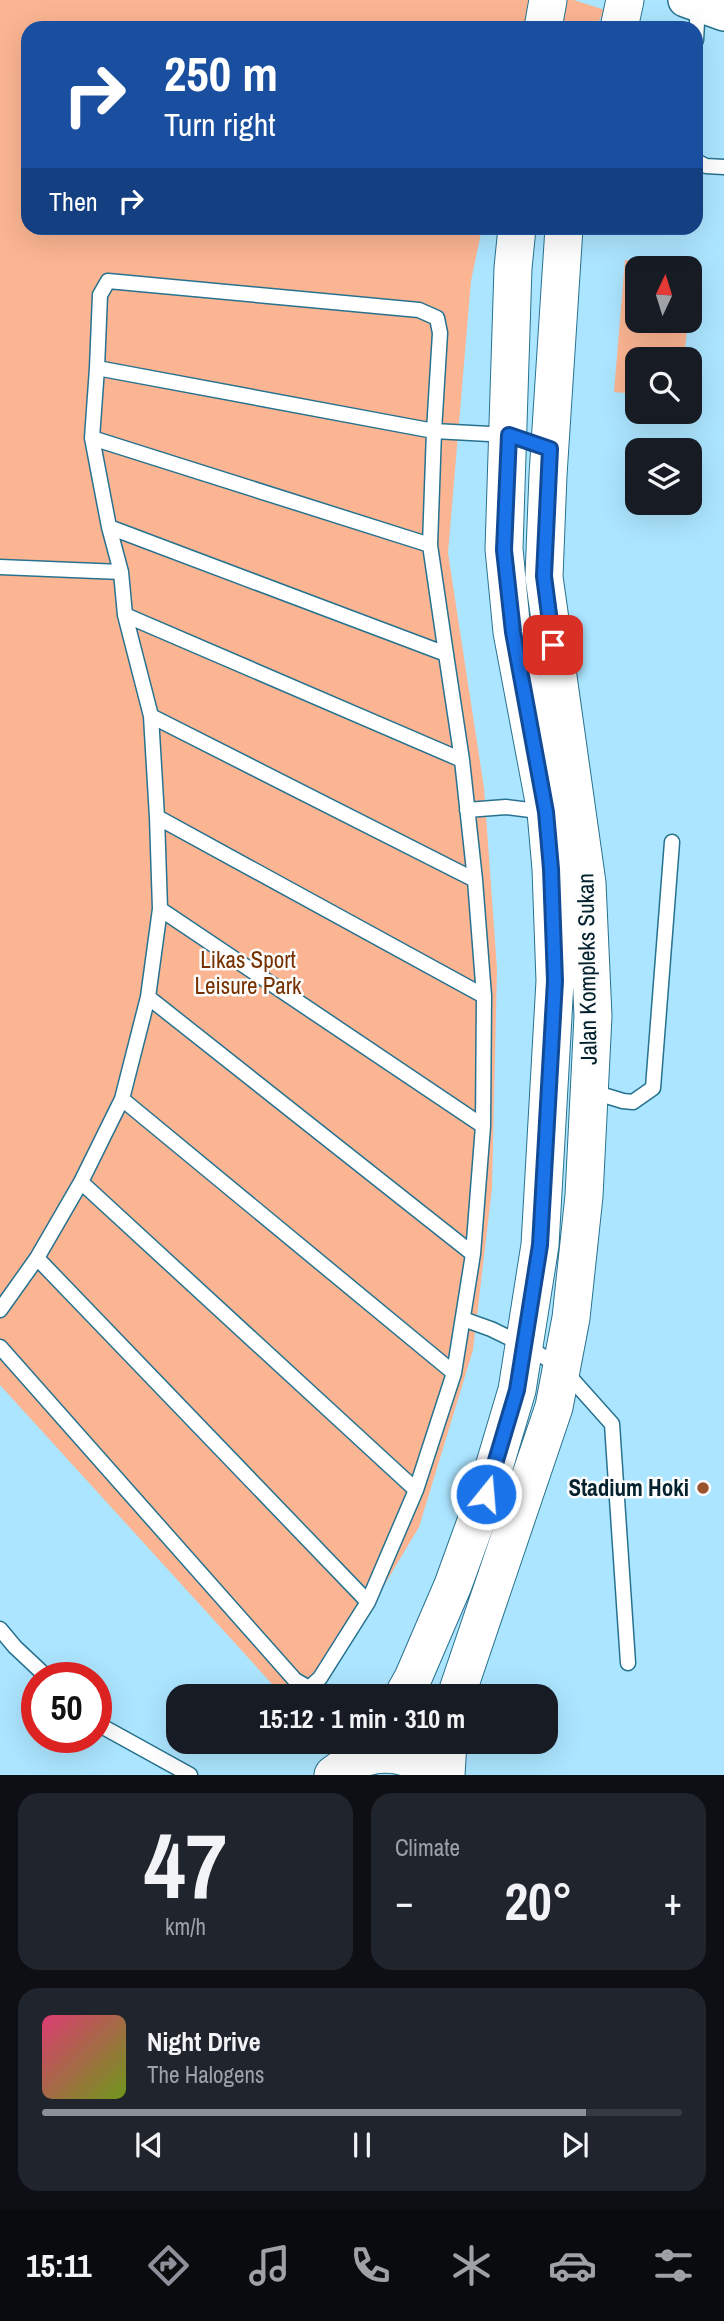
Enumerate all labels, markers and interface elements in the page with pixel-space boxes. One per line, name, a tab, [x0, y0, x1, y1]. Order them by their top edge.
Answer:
text: 250 m	[164, 40, 278, 106]
icon: right	[49, 49, 140, 140]
text: Turn right	[164, 103, 276, 146]
icon: right	[112, 182, 150, 220]
text: Then	[49, 184, 98, 219]
north arrow	[625, 256, 702, 332]
map controls	[625, 256, 702, 515]
button: search	[625, 347, 702, 424]
button: layers	[625, 438, 702, 515]
pin	[523, 615, 583, 675]
icon: arrive	[534, 626, 572, 664]
street label: Jalan Kompleks Sukan	[569, 873, 604, 1065]
park label: Likas Sport Leisure Park	[195, 944, 302, 1001]
position arrow	[449, 1457, 523, 1531]
place label: Stadium Hoki	[568, 1472, 689, 1503]
marker: Stadium Hoki	[695, 1480, 711, 1496]
speed limit sign: 50	[21, 1662, 112, 1753]
text: 15:12 · 1 min · 310 m	[259, 1701, 465, 1736]
text: 47	[144, 1804, 227, 1926]
text: Climate	[395, 1832, 460, 1863]
text: 20°	[504, 1866, 573, 1936]
text: −	[395, 1876, 413, 1927]
text: +	[664, 1876, 682, 1927]
text: km/h	[165, 1911, 206, 1942]
text: Night Drive	[147, 2024, 261, 2059]
text: The Halogens	[147, 2059, 264, 2090]
icon: previous	[130, 2126, 168, 2164]
icon: pause	[343, 2126, 381, 2164]
icon: next	[556, 2126, 594, 2164]
icon: directions	[144, 2241, 193, 2290]
icon: music	[245, 2241, 294, 2290]
icon: phone	[346, 2241, 395, 2290]
icon: climate	[447, 2241, 496, 2290]
icon: car	[548, 2241, 597, 2290]
icon: filters	[649, 2241, 698, 2290]
text: 15:11	[26, 2244, 92, 2287]

